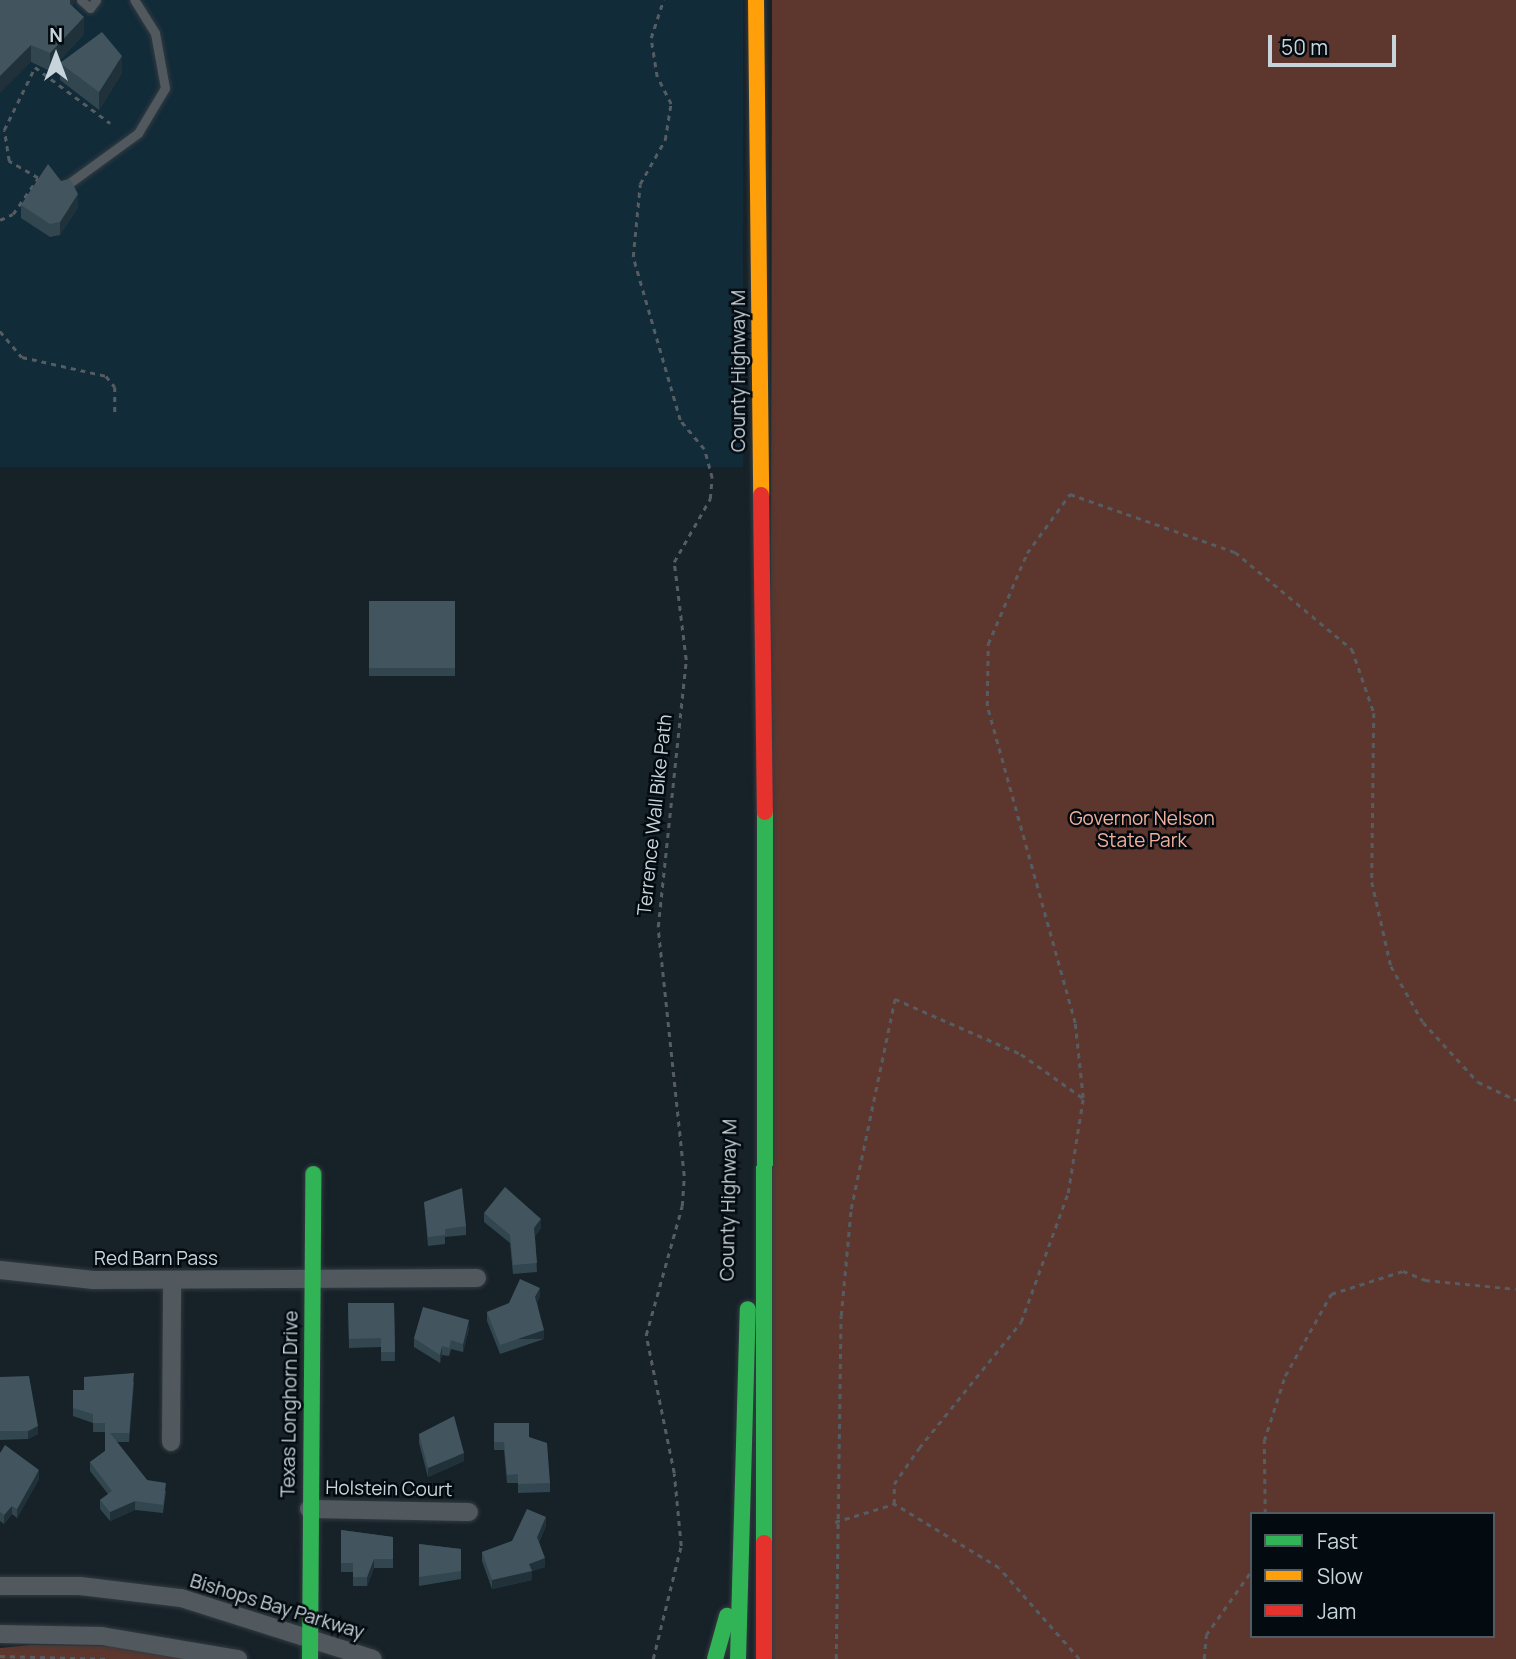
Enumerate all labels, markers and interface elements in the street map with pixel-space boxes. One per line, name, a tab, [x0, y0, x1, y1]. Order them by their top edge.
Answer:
north arrow	[21, 21, 91, 91]
scale bar	[1271, 21, 1399, 65]
text: N	[49, 22, 63, 48]
text: 50 m	[1281, 33, 1328, 61]
street label: County Highway M	[728, 290, 750, 452]
street label: Terrence Wall Bike Path	[633, 713, 677, 917]
park label: Governor Nelson State Park	[1069, 808, 1215, 852]
street label: County Highway M	[716, 1119, 742, 1281]
street label: Red Barn Pass	[94, 1248, 218, 1270]
street label: Texas Longhorn Drive	[277, 1310, 303, 1498]
street label: Holstein Court	[325, 1476, 453, 1502]
legend	[1250, 1512, 1495, 1638]
text: Fast	[1317, 1527, 1358, 1555]
text: Slow	[1317, 1562, 1363, 1590]
street label: Bishops Bay Parkway	[187, 1570, 367, 1644]
text: Jam	[1317, 1597, 1356, 1625]

